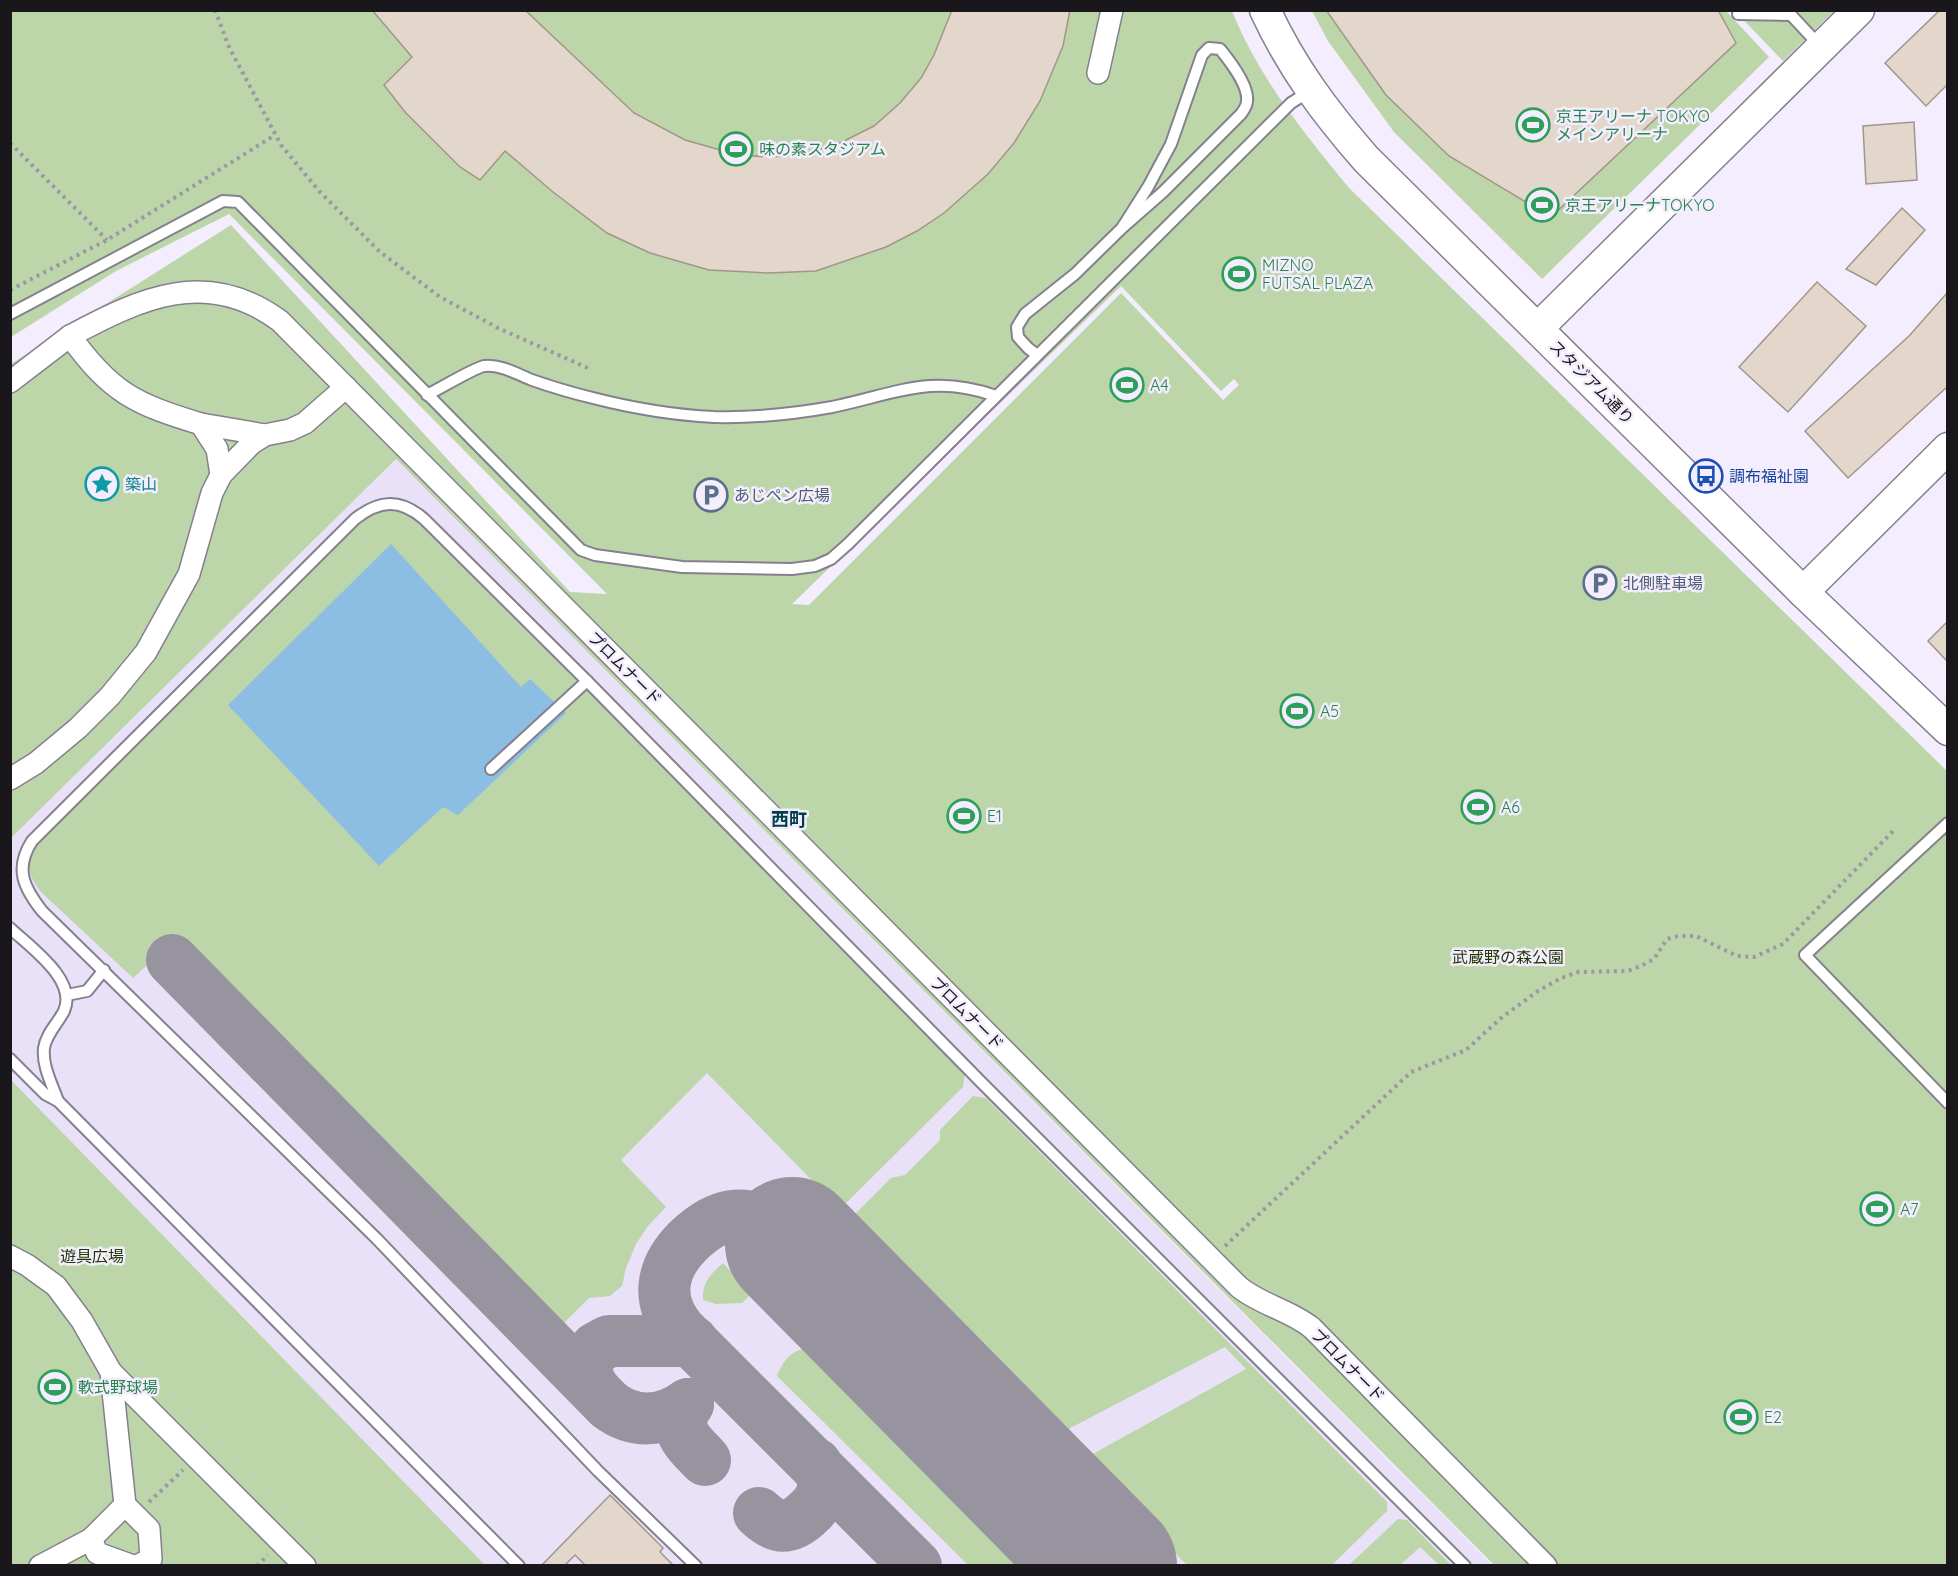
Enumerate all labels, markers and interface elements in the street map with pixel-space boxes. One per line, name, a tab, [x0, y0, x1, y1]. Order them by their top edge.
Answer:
place label: 京王アリーナ TOKYO メインアリーナ	[1556, 106, 1710, 144]
sports icon: 京王アリーナ TOKYO メインアリーナ	[1515, 107, 1551, 143]
sports icon: 味の素スタジアム	[718, 131, 754, 167]
place label: 味の素スタジアム	[759, 139, 886, 159]
sports icon: 京王アリーナTOKYO	[1524, 187, 1560, 223]
place label: 京王アリーナTOKYO	[1565, 195, 1715, 215]
place label: MIZNO FUTSAL PLAZA	[1262, 255, 1373, 293]
sports icon: MIZNO FUTSAL PLAZA	[1221, 256, 1257, 292]
street label: スタジアム通り	[1546, 336, 1638, 428]
sports icon: A4	[1109, 367, 1145, 403]
place label: A4	[1150, 375, 1169, 395]
bus stop icon: 調布福祉園	[1688, 458, 1724, 494]
place icon: 築山	[84, 466, 120, 502]
place label: 調布福祉園	[1729, 466, 1809, 486]
place label: 築山	[125, 474, 157, 494]
parking icon: あじペン広場	[693, 477, 729, 513]
place label: あじペン広場	[734, 485, 830, 505]
parking icon: 北側駐車場	[1582, 565, 1618, 601]
place label: 北側駐車場	[1623, 573, 1703, 593]
street label: プロムナード	[584, 627, 666, 709]
sports icon: A5	[1279, 693, 1315, 729]
place label: A5	[1320, 701, 1339, 721]
sports icon: A6	[1460, 789, 1496, 825]
place label: A6	[1501, 797, 1520, 817]
sports icon: E1	[946, 798, 982, 834]
place label: E1	[987, 806, 1002, 826]
district label: 西町	[771, 808, 807, 831]
park label: 武蔵野の森公園	[1452, 947, 1564, 967]
street label: プロムナード	[926, 972, 1008, 1054]
sports icon: A7	[1859, 1191, 1895, 1227]
place label: A7	[1900, 1199, 1919, 1219]
park label: 遊具広場	[60, 1246, 124, 1266]
street label: プロムナード	[1307, 1324, 1389, 1406]
sports icon: 軟式野球場	[37, 1369, 73, 1405]
place label: 軟式野球場	[78, 1377, 158, 1397]
sports icon: E2	[1723, 1399, 1759, 1435]
place label: E2	[1764, 1407, 1782, 1427]

